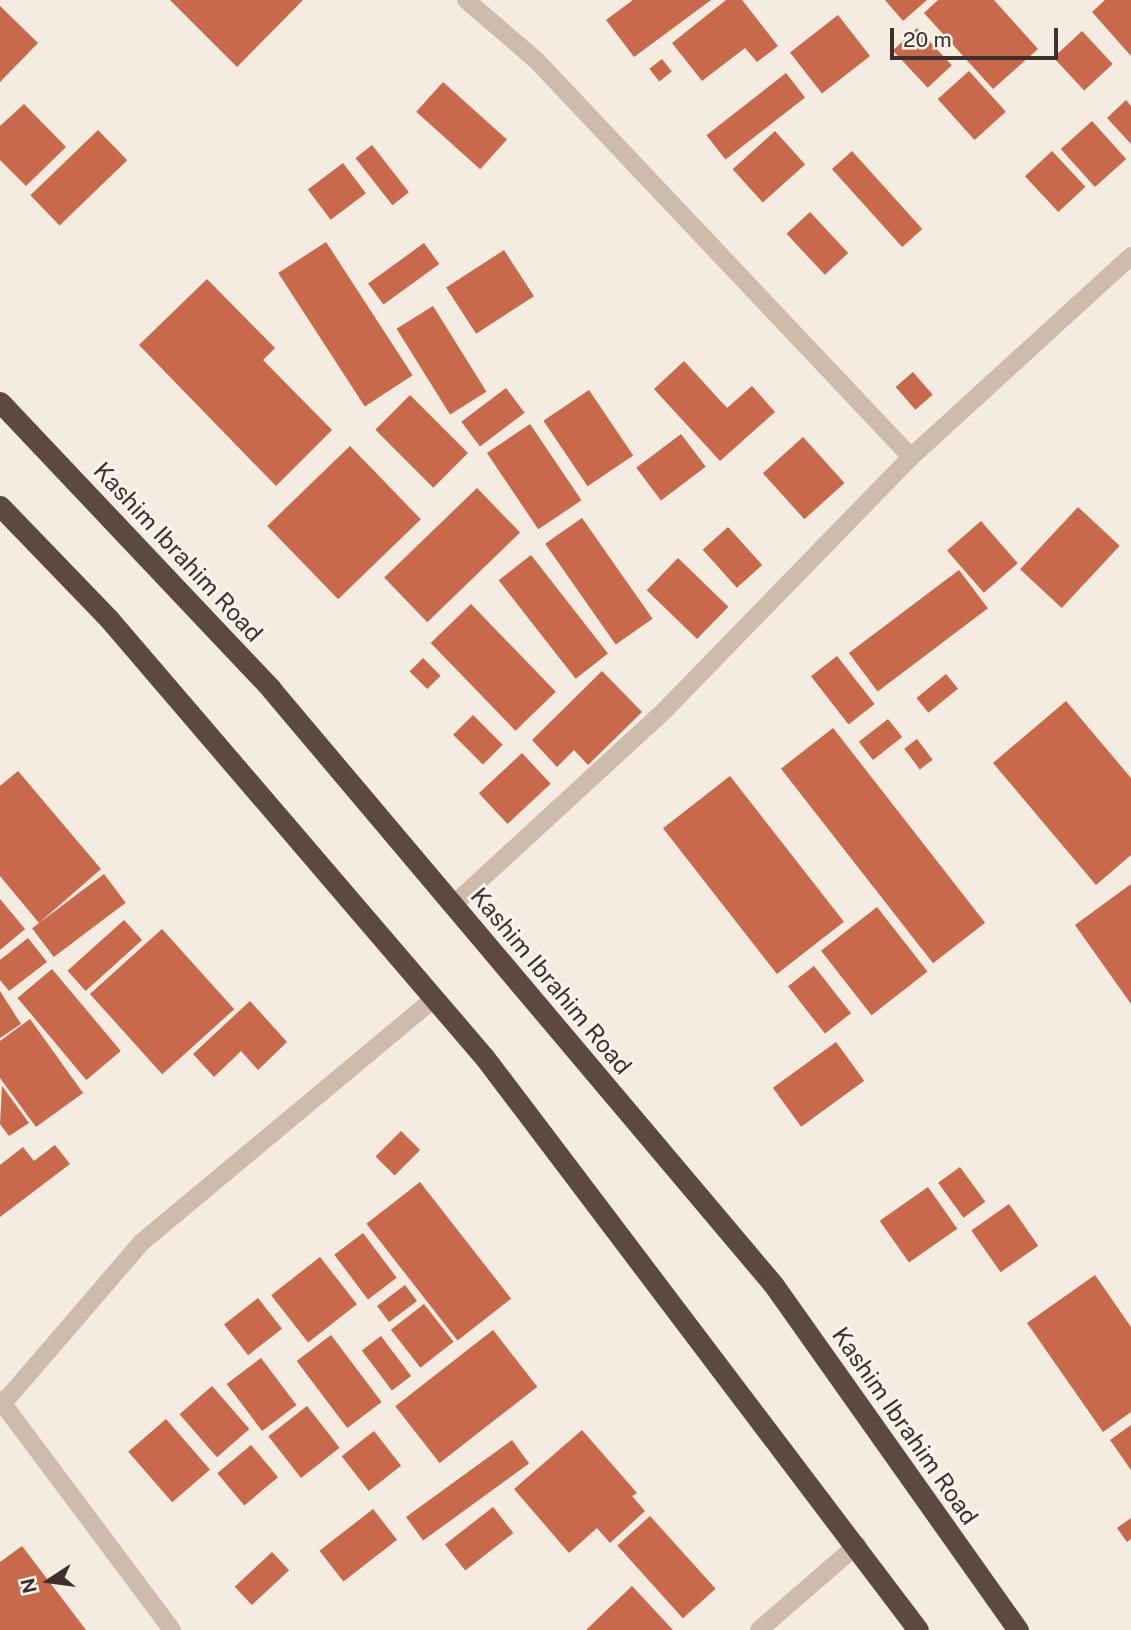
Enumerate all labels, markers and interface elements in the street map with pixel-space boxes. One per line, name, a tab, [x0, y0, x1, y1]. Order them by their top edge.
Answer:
scale bar	[893, 14, 1061, 58]
text: 20 m	[903, 27, 952, 52]
street label: Kashim Ibrahim Road	[87, 456, 269, 648]
street label: Kashim Ibrahim Road	[465, 882, 637, 1080]
street label: Kashim Ibrahim Road	[826, 1322, 984, 1530]
north arrow	[14, 1546, 84, 1616]
text: N	[16, 1576, 41, 1595]

